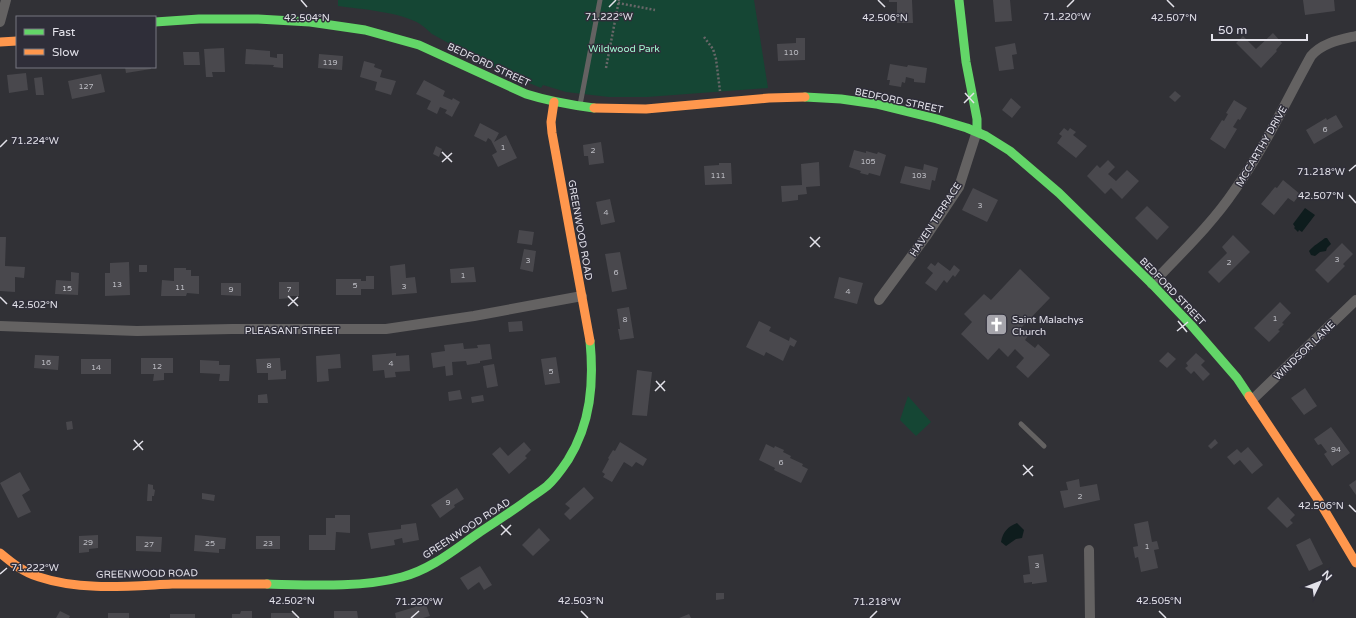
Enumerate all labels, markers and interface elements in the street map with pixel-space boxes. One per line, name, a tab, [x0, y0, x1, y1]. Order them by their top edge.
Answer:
text: 71.222°W	[585, 11, 633, 23]
text: 71.220°W	[1043, 11, 1091, 23]
text: 42.504°N	[284, 12, 330, 24]
text: 42.506°N	[862, 12, 908, 24]
text: 42.507°N	[1151, 12, 1197, 24]
legend	[16, 16, 156, 68]
scale bar	[1212, 16, 1307, 42]
text: 50 m	[1218, 23, 1247, 37]
text: Fast	[52, 25, 76, 39]
street label: BEDFORD STREET	[445, 40, 532, 89]
park label: Wildwood Park	[588, 43, 660, 55]
text: Slow	[52, 45, 79, 59]
house number: 110	[783, 48, 799, 57]
house number: 119	[322, 58, 338, 67]
house number: 127	[78, 82, 94, 91]
street label: BEDFORD STREET	[854, 86, 944, 116]
street label: MCCARTHY DRIVE	[1234, 104, 1290, 189]
house number: 6	[1322, 125, 1328, 134]
text: 71.224°W	[11, 135, 59, 147]
house number: 1	[500, 143, 506, 152]
house number: 2	[590, 146, 596, 155]
house number: 105	[860, 157, 876, 166]
text: 71.218°W	[1297, 166, 1345, 178]
house number: 111	[710, 171, 726, 180]
house number: 103	[911, 171, 927, 180]
street label: GREENWOOD ROAD	[565, 179, 595, 281]
street label: HAVEN TERRACE	[907, 180, 964, 259]
text: 42.507°N	[1298, 190, 1344, 202]
house number: 3	[977, 201, 983, 210]
house number: 4	[603, 208, 609, 217]
street label: BEDFORD STREET	[1137, 255, 1208, 328]
house number: 3	[1334, 255, 1340, 264]
house number: 3	[525, 256, 531, 265]
house number: 2	[1226, 258, 1232, 267]
house number: 6	[613, 268, 619, 277]
house number: 1	[460, 271, 466, 280]
house number: 13	[112, 280, 122, 289]
house number: 5	[352, 281, 358, 290]
house number: 3	[401, 282, 407, 291]
house number: 11	[175, 283, 185, 292]
house number: 15	[62, 284, 72, 293]
house number: 9	[228, 285, 234, 294]
house number: 7	[286, 285, 292, 294]
house number: 4	[845, 287, 851, 296]
text: 42.502°N	[12, 299, 58, 311]
church icon: Saint Malachys Church	[983, 312, 1009, 338]
place label: Saint Malachys Church	[1012, 314, 1084, 338]
house number: 1	[1272, 314, 1278, 323]
house number: 8	[622, 315, 628, 324]
street label: WINDSOR LANE	[1272, 319, 1338, 383]
street label: PLEASANT STREET	[245, 325, 339, 337]
house number: 16	[41, 358, 51, 367]
house number: 4	[388, 359, 394, 368]
house number: 8	[266, 361, 272, 370]
house number: 12	[152, 362, 162, 371]
house number: 14	[91, 363, 101, 372]
house number: 5	[548, 367, 554, 376]
house number: 94	[1331, 445, 1341, 454]
house number: 6	[778, 458, 784, 467]
house number: 2	[1077, 492, 1083, 501]
street label: GREENWOOD ROAD	[421, 496, 513, 562]
house number: 9	[445, 498, 451, 507]
text: 42.506°N	[1298, 500, 1344, 512]
house number: 29	[83, 538, 93, 547]
house number: 25	[205, 539, 215, 548]
house number: 23	[263, 539, 273, 548]
house number: 27	[144, 540, 154, 549]
house number: 1	[1144, 542, 1150, 551]
house number: 3	[1034, 561, 1040, 570]
text: 71.222°W	[11, 562, 59, 574]
north arrow	[1300, 562, 1340, 602]
street label: GREENWOOD ROAD	[96, 567, 198, 581]
text: N	[1319, 568, 1335, 583]
text: 42.502°N	[269, 595, 315, 607]
text: 42.503°N	[558, 595, 604, 607]
text: 42.505°N	[1136, 595, 1182, 607]
text: 71.220°W	[395, 596, 443, 608]
text: 71.218°W	[853, 596, 901, 608]

